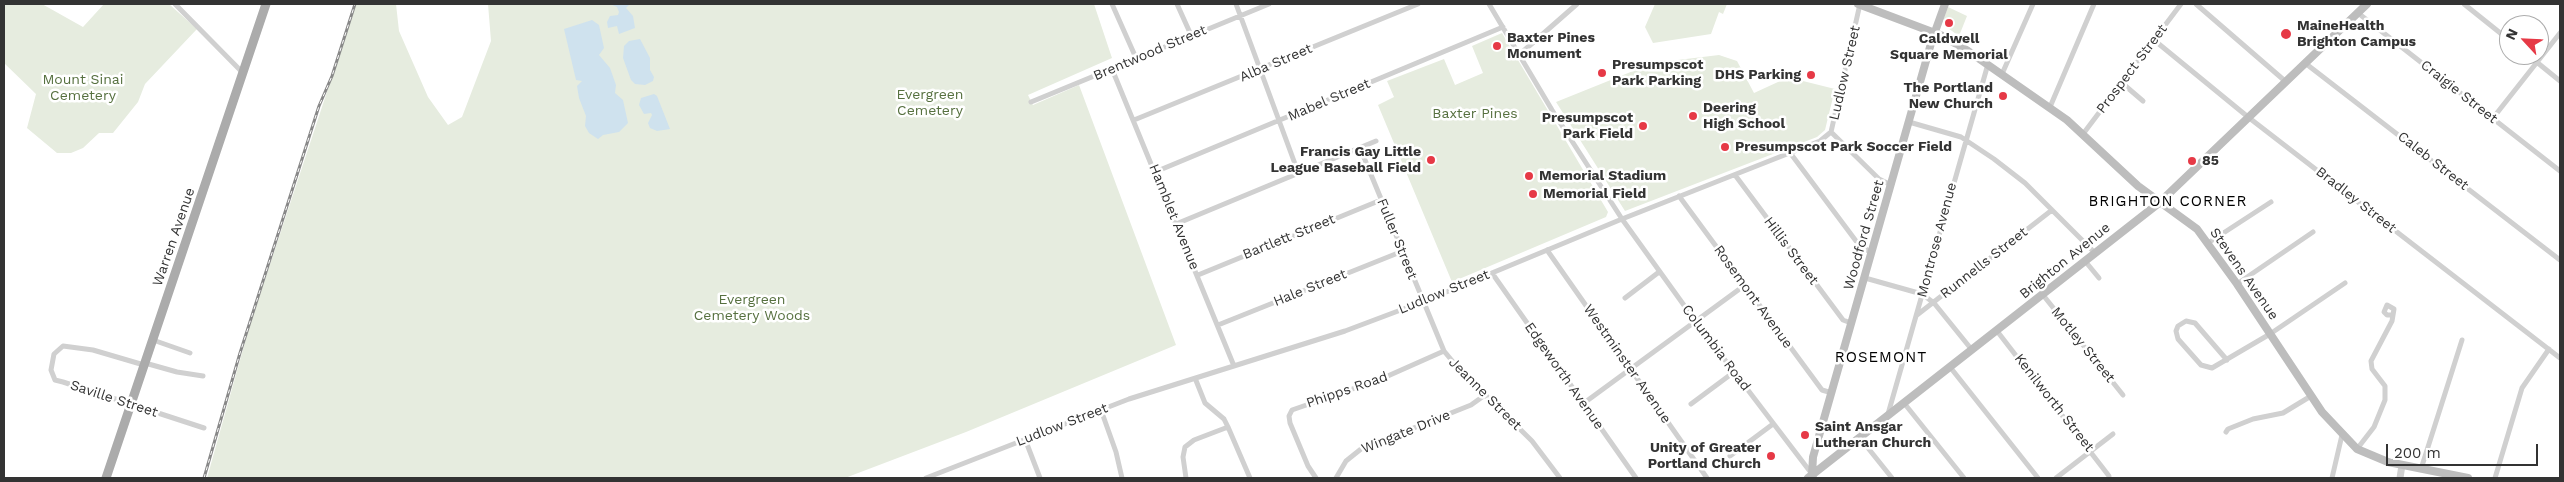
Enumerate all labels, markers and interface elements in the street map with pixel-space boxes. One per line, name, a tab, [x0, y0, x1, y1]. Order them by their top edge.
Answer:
north arrow	[2499, 15, 2549, 65]
marker: Caldwell Square Memorial	[1943, 17, 1955, 29]
place label: MaineHealth Brighton Campus	[2297, 18, 2416, 50]
street label: Prospect Street	[2093, 21, 2171, 117]
street label: Brentwood Street	[1091, 22, 1209, 84]
street label: Ludlow Street	[1826, 24, 1864, 122]
text: N	[2502, 26, 2521, 42]
marker: MaineHealth Brighton Campus	[2279, 27, 2293, 41]
place label: Baxter Pines Monument	[1507, 30, 1595, 62]
place label: Caldwell Square Memorial	[1890, 31, 2008, 64]
street label: Alba Street	[1237, 40, 1315, 86]
marker: Baxter Pines Monument	[1491, 40, 1503, 52]
place label: Presumpscot Park Parking	[1612, 57, 1703, 90]
street label: Craigie Street	[2417, 57, 2501, 127]
marker: Presumpscot Park Parking	[1596, 67, 1608, 79]
place label: DHS Parking	[1715, 67, 1801, 83]
marker: DHS Parking	[1805, 69, 1817, 81]
park label: Mount Sinai Cemetery	[42, 72, 124, 104]
street label: Mabel Street	[1285, 75, 1373, 125]
place label: The Portland New Church	[1903, 80, 1993, 112]
park label: Evergreen Cemetery	[897, 87, 963, 120]
marker: The Portland New Church	[1997, 90, 2009, 102]
place label: Deering High School	[1703, 100, 1785, 132]
park label: Baxter Pines	[1432, 106, 1518, 122]
place label: Presumpscot Park Field	[1542, 110, 1633, 142]
marker: Deering High School	[1687, 110, 1699, 122]
marker: Presumpscot Park Field	[1637, 120, 1649, 132]
street label: Caleb Street	[2394, 128, 2472, 194]
place label: Presumpscot Park Soccer Field	[1735, 139, 1952, 155]
marker: Presumpscot Park Soccer Field	[1719, 141, 1731, 153]
place label: Francis Gay Little League Baseball Field	[1270, 144, 1421, 176]
place label: 85	[2202, 153, 2219, 169]
marker: Francis Gay Little League Baseball Field	[1425, 154, 1437, 166]
marker: 85	[2186, 155, 2198, 167]
street label: Hamblet Avenue	[1145, 162, 1203, 272]
street label: Bradley Street	[2312, 163, 2400, 237]
place label: Memorial Stadium	[1539, 168, 1666, 184]
marker: Memorial Stadium	[1523, 170, 1535, 182]
street label: Woodford Street	[1840, 178, 1888, 292]
street label: Montrose Avenue	[1914, 181, 1960, 299]
street label: Warren Avenue	[149, 186, 199, 288]
place label: Memorial Field	[1543, 186, 1646, 202]
marker: Memorial Field	[1527, 188, 1539, 200]
district label: BRIGHTON CORNER	[2087, 193, 2249, 211]
street label: Fuller Street	[1373, 196, 1421, 282]
street label: Bartlett Street	[1240, 211, 1338, 263]
street label: Hillis Street	[1760, 214, 1822, 288]
street label: Brighton Avenue	[2016, 219, 2114, 303]
street label: Runnells Street	[1937, 224, 2031, 302]
street label: Stevens Avenue	[2206, 225, 2282, 323]
street label: Rosemont Avenue	[1710, 242, 1796, 352]
street label: Hale Street	[1271, 266, 1349, 310]
street label: Ludlow Street	[1396, 266, 1492, 318]
park label: Evergreen Cemetery Woods	[694, 292, 810, 324]
street label: Westminster Avenue	[1580, 301, 1674, 427]
street label: Columbia Road	[1678, 302, 1754, 394]
street label: Motley Street	[2047, 304, 2119, 386]
street label: Edgeworth Avenue	[1521, 319, 1607, 433]
district label: ROSEMONT	[1834, 349, 1928, 367]
street label: Kenilworth Street	[2011, 351, 2097, 455]
street label: Jeanne Street	[1445, 354, 1525, 434]
street label: Phipps Road	[1304, 368, 1390, 412]
street label: Saville Street	[68, 377, 160, 421]
street label: Ludlow Street	[1014, 400, 1110, 450]
street label: Wingate Drive	[1359, 407, 1453, 457]
place label: Saint Ansgar Lutheran Church	[1815, 419, 1931, 452]
marker: Saint Ansgar Lutheran Church	[1799, 429, 1811, 441]
scale bar	[2389, 434, 2542, 466]
place label: Unity of Greater Portland Church	[1648, 440, 1761, 472]
text: 200 m	[2394, 444, 2441, 462]
marker: Unity of Greater Portland Church	[1765, 450, 1777, 462]

